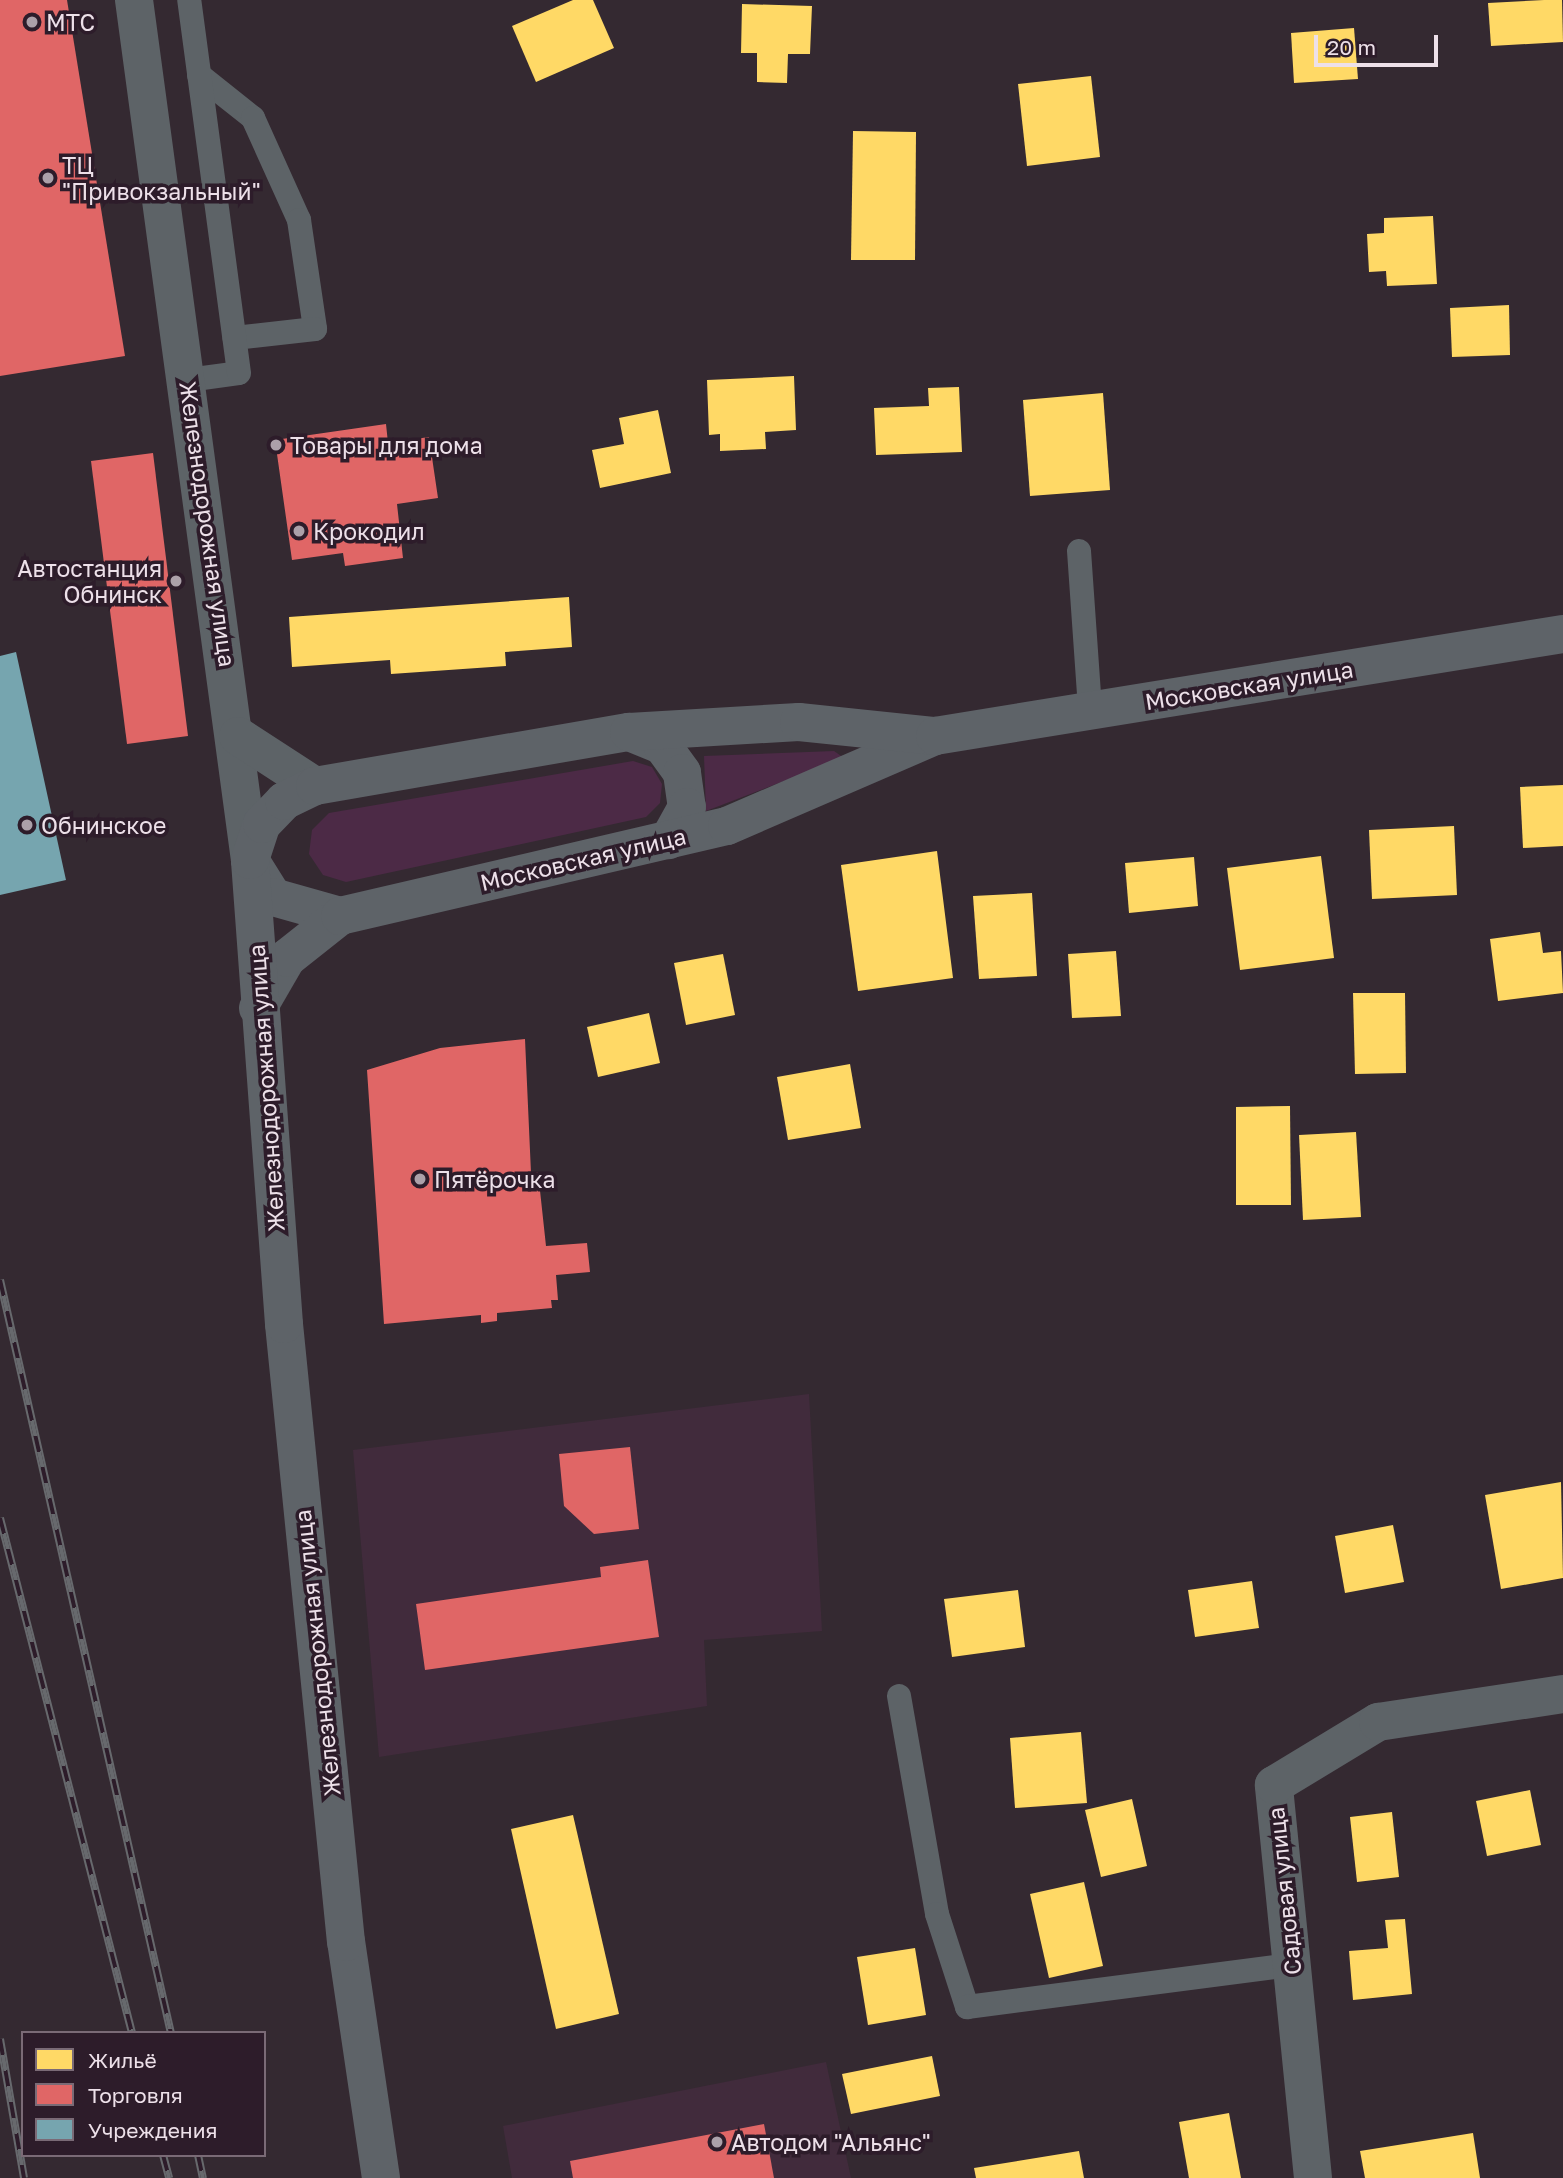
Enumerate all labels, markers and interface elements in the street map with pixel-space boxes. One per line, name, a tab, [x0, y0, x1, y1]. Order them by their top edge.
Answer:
place label: МТС	[46, 8, 95, 36]
marker: МТС	[24, 14, 40, 30]
scale bar	[1318, 21, 1442, 65]
text: 20 m	[1327, 34, 1376, 60]
place label: ТЦ "Привокзальный"	[62, 151, 261, 205]
marker: ТЦ "Привокзальный"	[40, 170, 56, 186]
street label: Железнодорожная улица	[174, 379, 242, 669]
place label: Товары для дома	[290, 431, 483, 459]
marker: Товары для дома	[268, 437, 284, 453]
place label: Крокодил	[313, 517, 425, 545]
marker: Крокодил	[291, 523, 307, 539]
place label: Автостанция Обнинск	[17, 554, 162, 608]
marker: Автостанция Обнинск	[168, 573, 184, 589]
street label: Московская улица	[1143, 655, 1355, 715]
place label: Обнинское	[41, 811, 166, 839]
marker: Обнинское	[19, 817, 35, 833]
street label: Московская улица	[477, 822, 689, 896]
street label: Железнодорожная улица	[242, 943, 290, 1233]
place label: Пятёрочка	[434, 1165, 555, 1193]
marker: Пятёрочка	[412, 1171, 428, 1187]
street label: Железнодорожная улица	[288, 1508, 346, 1798]
street label: Садовая улица	[1261, 1806, 1307, 1976]
legend	[21, 2031, 266, 2157]
text: Жильё	[88, 2047, 157, 2073]
text: Торговля	[88, 2082, 183, 2108]
text: Учреждения	[88, 2117, 217, 2143]
place label: Автодом "Альянс"	[731, 2128, 931, 2156]
marker: Автодом "Альянс"	[709, 2134, 725, 2150]

